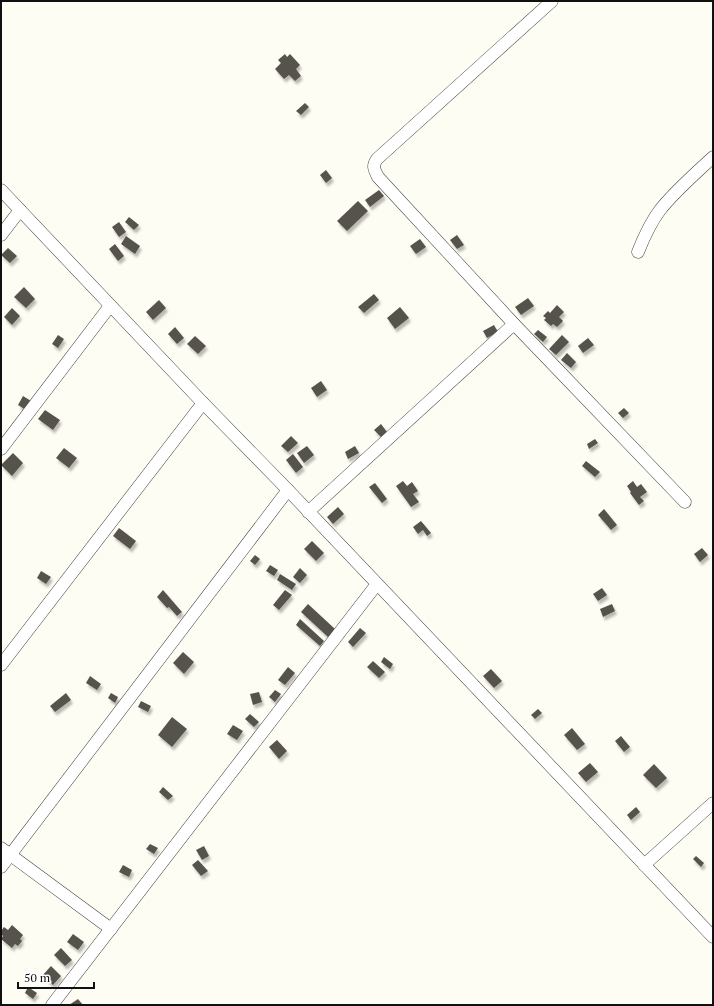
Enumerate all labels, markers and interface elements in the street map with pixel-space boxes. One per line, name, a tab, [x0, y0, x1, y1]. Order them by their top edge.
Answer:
scale bar	[18, 964, 94, 990]
text: 50 m	[24, 970, 51, 985]

